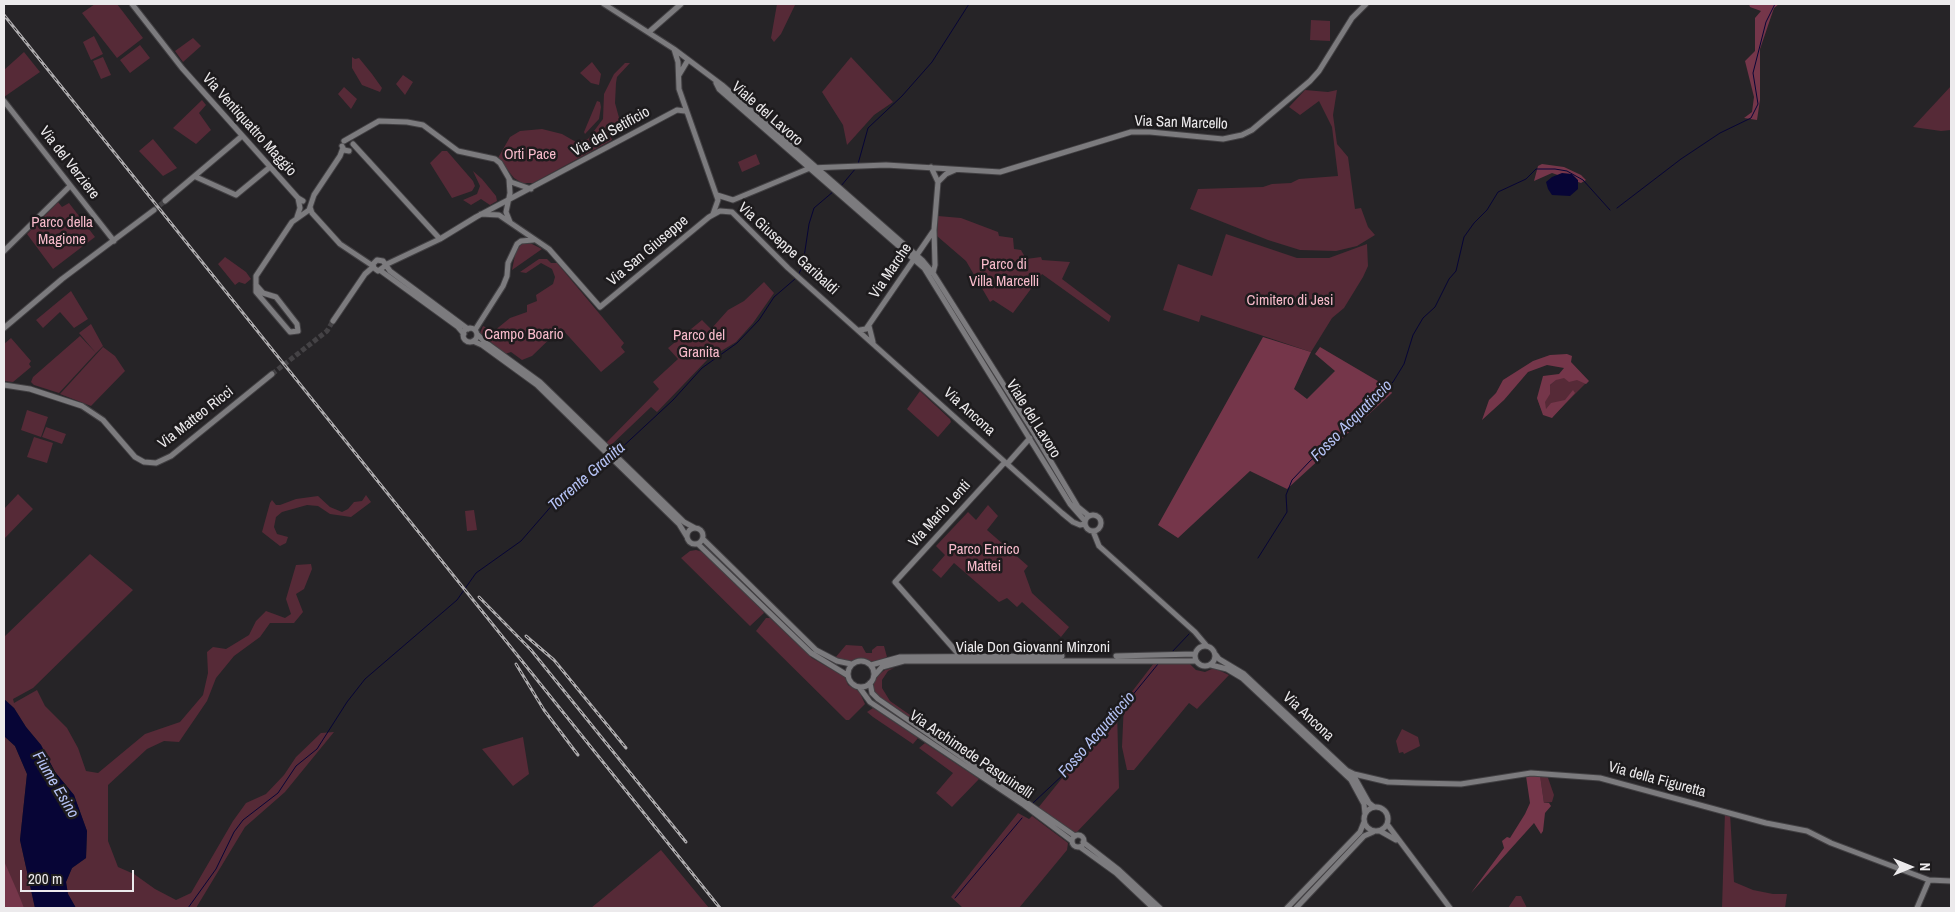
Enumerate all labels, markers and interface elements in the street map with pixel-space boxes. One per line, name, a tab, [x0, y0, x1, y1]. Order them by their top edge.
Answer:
street label: Via Ventiquattro Maggio	[198, 70, 300, 180]
street label: Viale del Lavoro	[728, 78, 806, 150]
street label: Via del Setificio	[569, 103, 653, 161]
street label: Via San Marcello	[1134, 112, 1228, 134]
street label: Via del Verziere	[35, 123, 103, 203]
park label: Orti Pace	[504, 146, 556, 164]
street label: Via Giuseppe Garibaldi	[734, 199, 842, 299]
street label: Via San Giuseppe	[604, 212, 692, 290]
park label: Parco della Magione	[31, 214, 93, 249]
street label: Via Marche	[866, 240, 916, 302]
park label: Parco di Villa Marcelli	[969, 256, 1039, 291]
park label: Cimitero di Jesi	[1247, 292, 1333, 310]
park label: Campo Boario	[484, 326, 564, 344]
park label: Parco del Granita	[673, 327, 725, 362]
water label: Fosso Acquaticcio	[1307, 376, 1397, 466]
street label: Viale del Lavoro	[1002, 377, 1064, 461]
street label: Via Matteo Ricci	[155, 383, 237, 453]
street label: Via Ancona	[939, 384, 999, 440]
water label: Torrente Granita	[545, 439, 629, 515]
street label: Via Mario Lenti	[905, 477, 975, 551]
park label: Parco Enrico Mattei	[948, 541, 1020, 576]
street label: Viale Don Giovanni Minzoni	[956, 639, 1110, 657]
water label: Fosso Acquaticcio	[1055, 688, 1139, 782]
street label: Via Ancona	[1279, 689, 1337, 745]
street label: Via Archimede Pasquinelli	[906, 707, 1036, 803]
water label: Fiume Esino	[28, 748, 82, 822]
street label: Via della Figuretta	[1606, 758, 1708, 802]
north arrow	[1885, 842, 1935, 892]
scale bar	[22, 860, 136, 892]
text: N	[1916, 863, 1934, 871]
text: 200 m	[28, 868, 62, 889]

